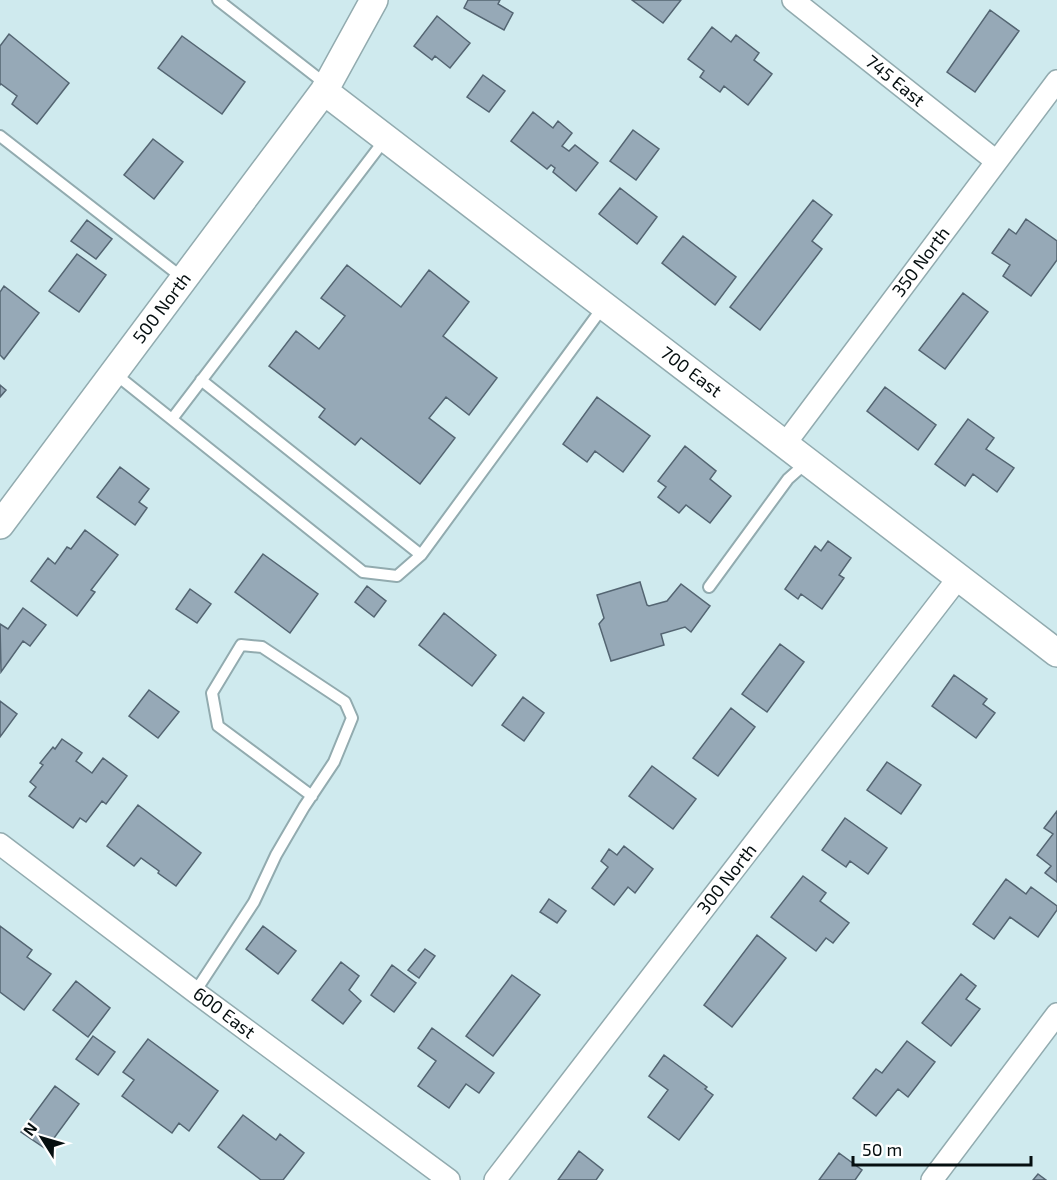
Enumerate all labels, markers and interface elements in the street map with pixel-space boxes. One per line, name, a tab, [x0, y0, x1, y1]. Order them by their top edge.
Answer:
street label: 745 East	[862, 50, 930, 111]
street label: 350 North	[887, 222, 954, 301]
street label: 500 North	[127, 268, 195, 347]
street label: 700 East	[657, 341, 727, 401]
street label: 300 North	[692, 839, 760, 918]
street label: 600 East	[189, 982, 260, 1043]
north arrow	[12, 1108, 72, 1168]
text: N	[19, 1118, 41, 1139]
scale bar	[853, 1129, 1032, 1167]
text: 50 m	[862, 1138, 902, 1160]

